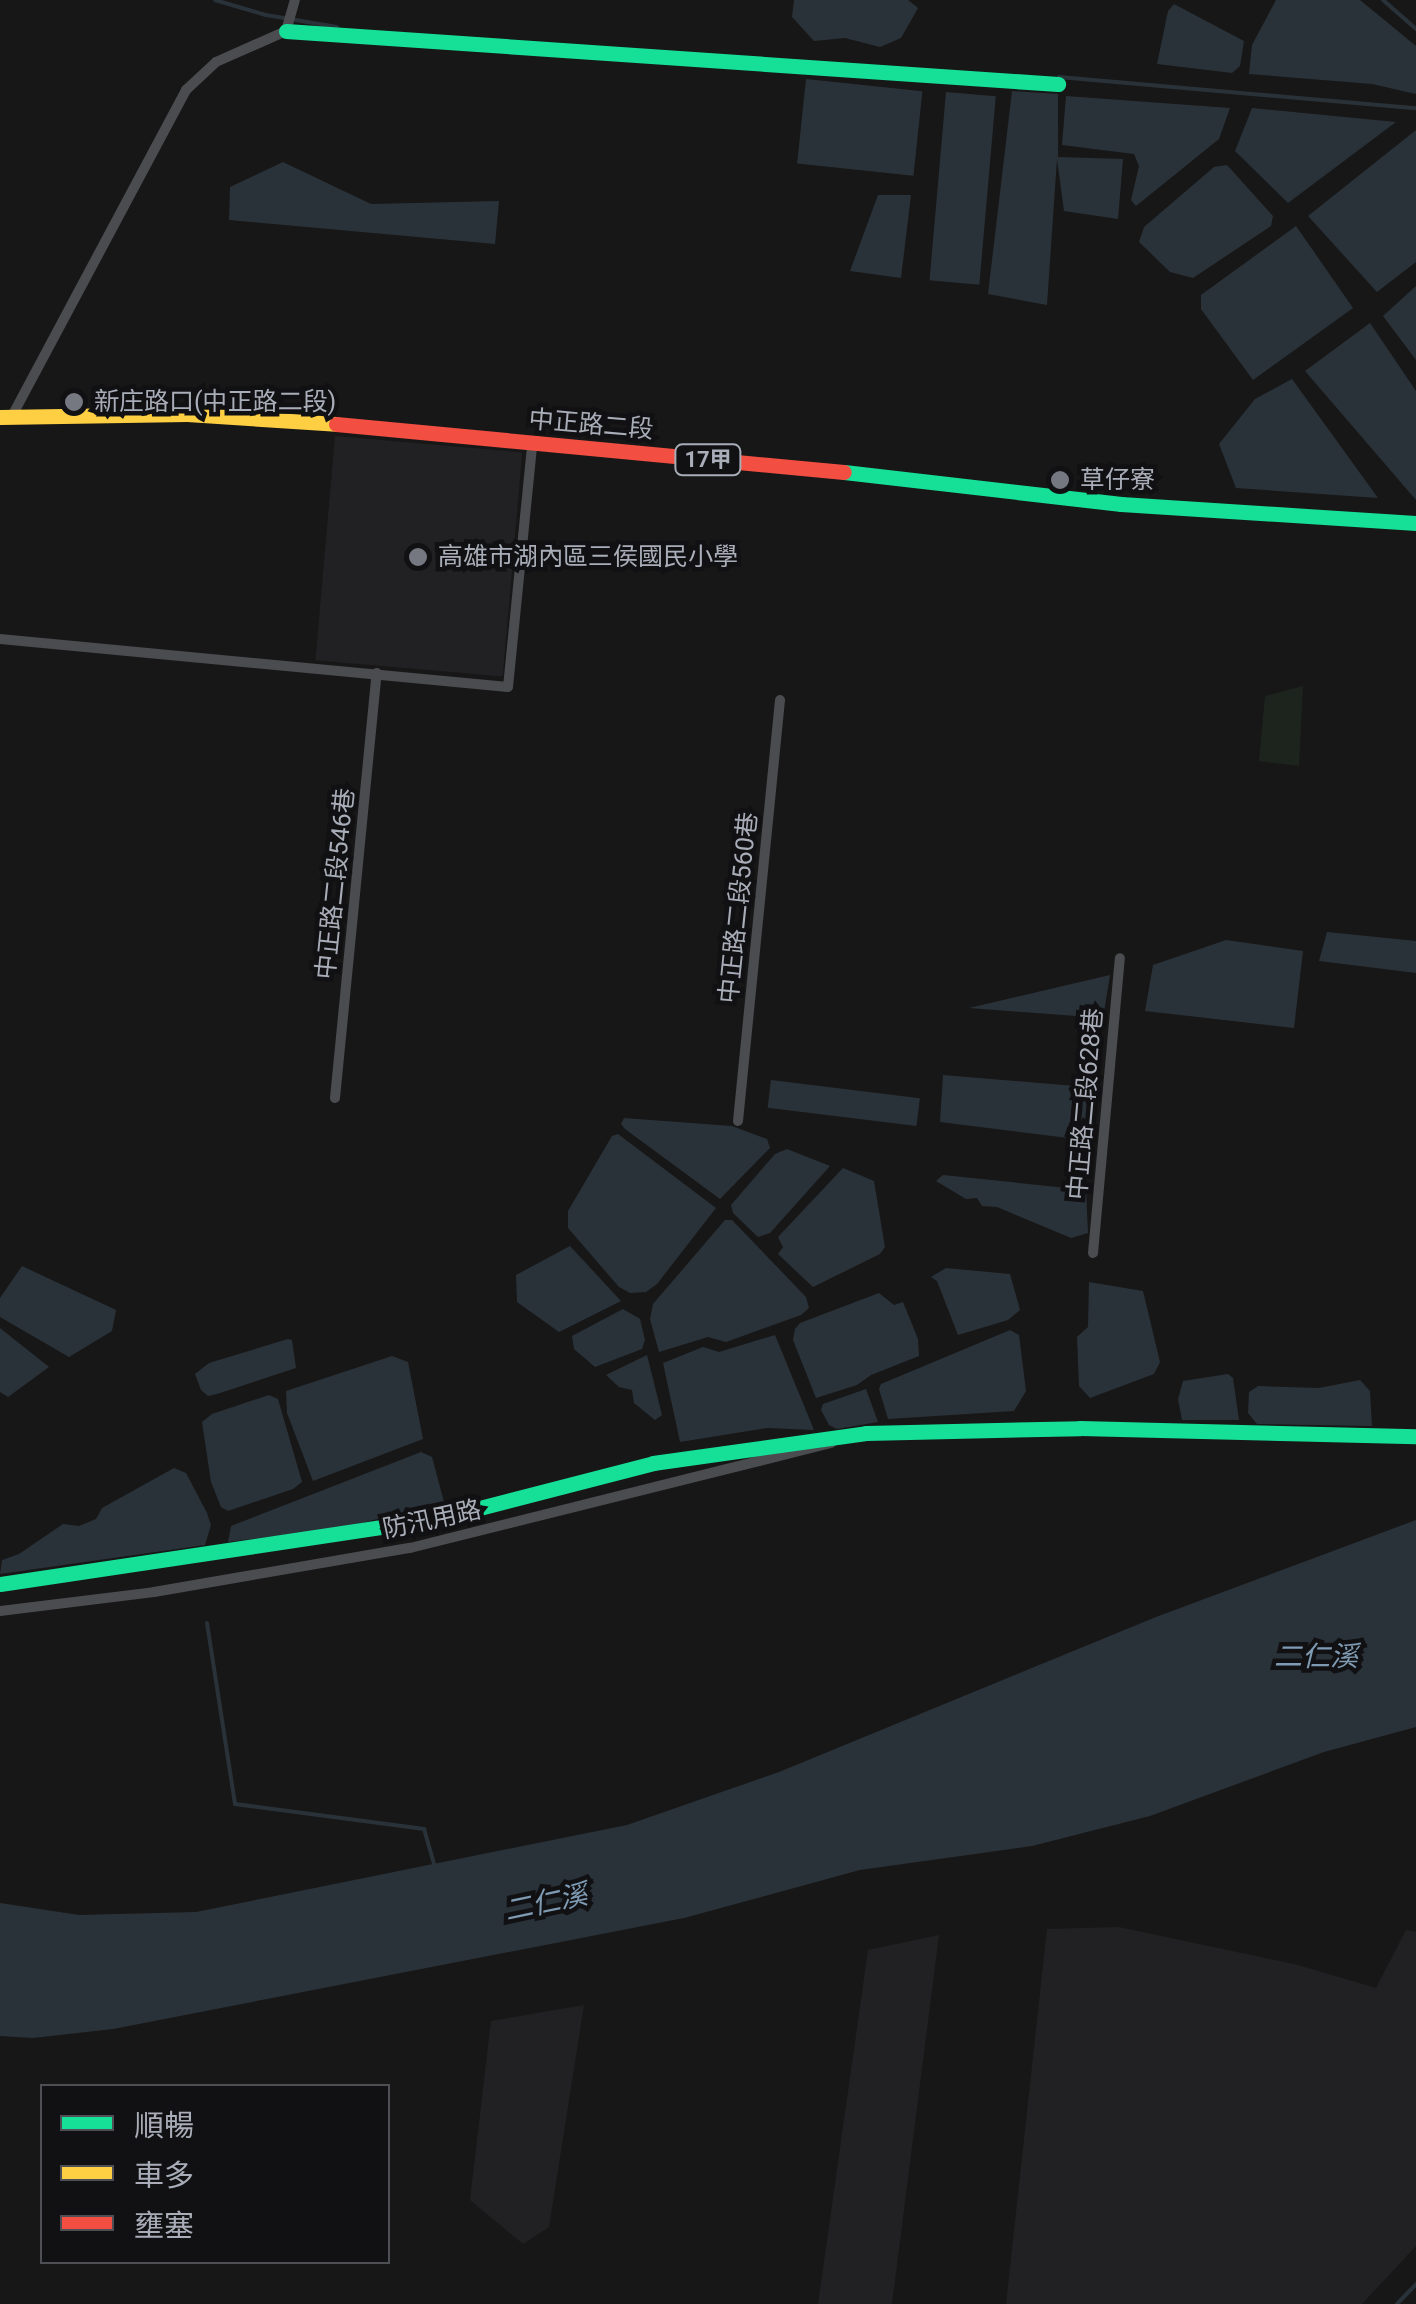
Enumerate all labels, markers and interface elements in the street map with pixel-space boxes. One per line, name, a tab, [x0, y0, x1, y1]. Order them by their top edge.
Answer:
place label: 新庄路口(中正路二段)	[94, 387, 336, 417]
marker: 新庄路口(中正路二段)	[63, 391, 85, 413]
street label: 中正路二段	[527, 405, 655, 445]
road number: 17甲	[673, 443, 743, 477]
place label: 草仔寮	[1080, 465, 1155, 495]
marker: 草仔寮	[1049, 469, 1071, 491]
place label: 高雄市湖內區三侯國民小學	[438, 542, 738, 572]
marker: 高雄市湖內區三侯國民小學	[407, 546, 429, 568]
street label: 中正路二段546巷	[311, 787, 361, 981]
street label: 中正路二段560巷	[714, 811, 764, 1005]
street label: 中正路二段628巷	[1063, 1007, 1109, 1201]
street label: 防汛用路	[380, 1495, 484, 1545]
water label: 二仁溪	[1274, 1640, 1358, 1674]
water label: 二仁溪	[501, 1878, 591, 1928]
legend	[40, 2084, 390, 2264]
text: 順暢	[134, 2108, 194, 2143]
text: 車多	[134, 2158, 194, 2193]
text: 壅塞	[134, 2208, 194, 2243]

